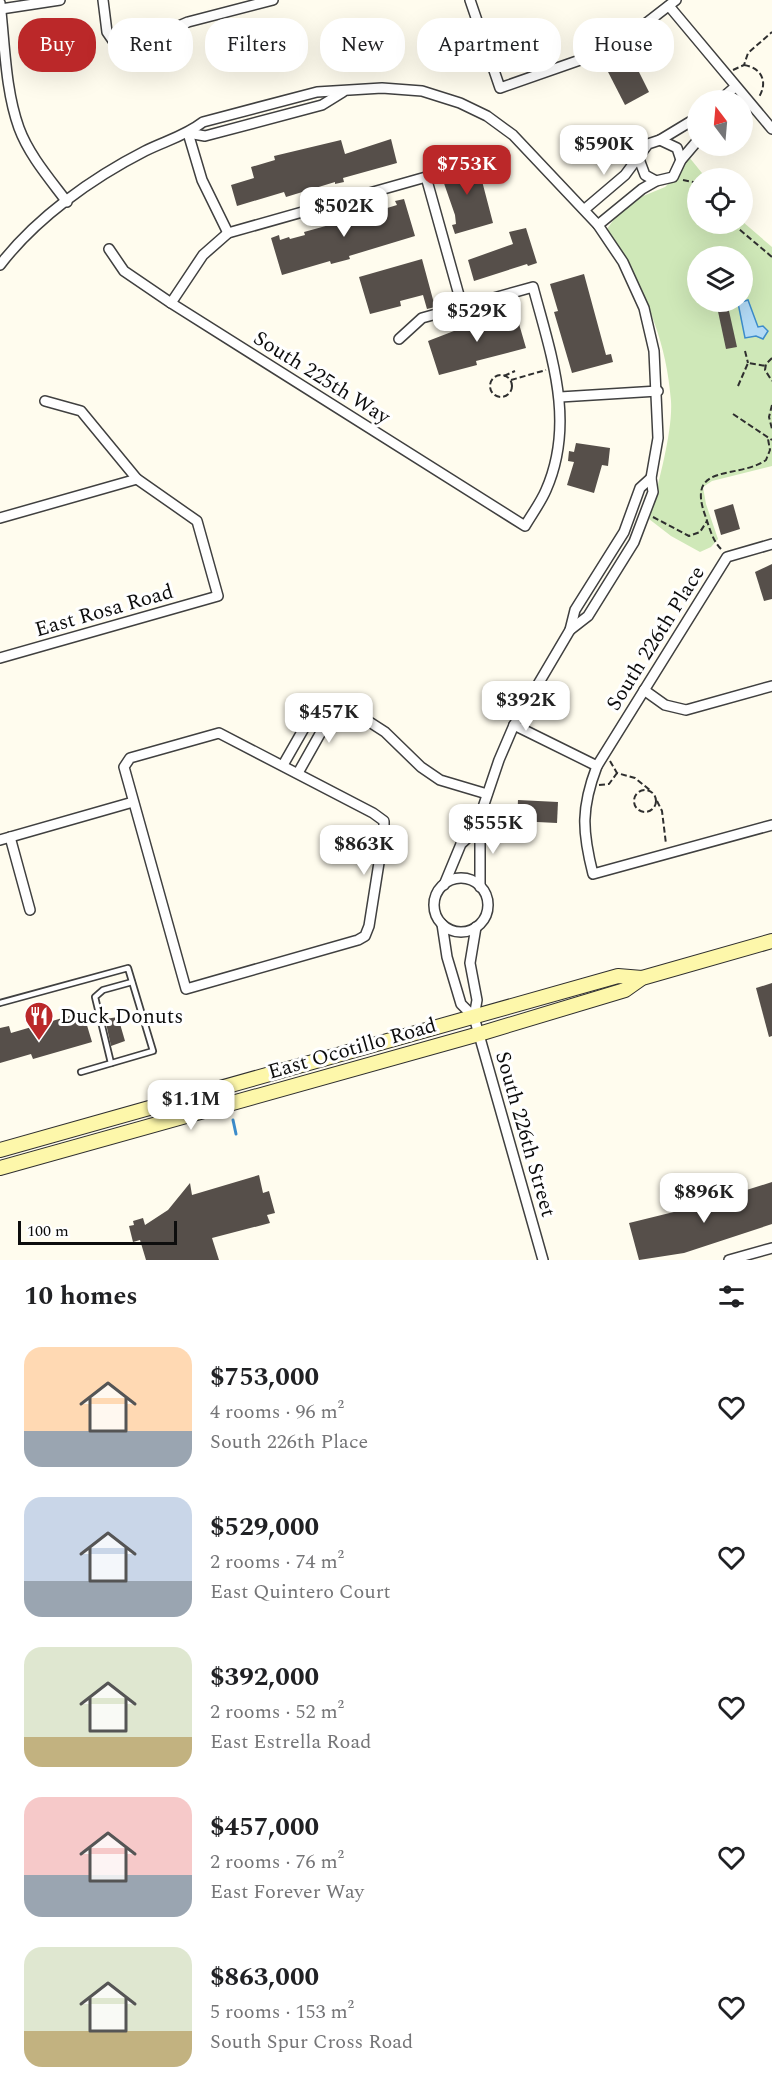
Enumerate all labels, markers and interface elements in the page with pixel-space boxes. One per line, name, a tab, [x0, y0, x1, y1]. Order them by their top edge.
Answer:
chip: Buy	[18, 18, 96, 72]
chip: Rent	[108, 18, 193, 72]
chip: Filters	[205, 18, 308, 72]
chip: New	[320, 18, 405, 72]
chip: Apartment	[417, 18, 561, 72]
chip: House	[573, 18, 674, 72]
north arrow	[687, 90, 753, 156]
map controls	[687, 90, 753, 312]
pin: $590K	[562, 125, 646, 176]
text: $590K	[574, 129, 634, 159]
pin: $753K	[425, 145, 509, 196]
text: $753K	[437, 149, 497, 179]
button: locate	[687, 168, 753, 234]
pin: $502K	[302, 187, 386, 238]
text: $502K	[314, 191, 374, 221]
button: layers	[687, 246, 753, 312]
pin: $529K	[435, 292, 519, 343]
text: $529K	[447, 296, 507, 326]
street label: South 225th Way	[247, 323, 397, 433]
street label: South 226th Place	[598, 560, 713, 717]
street label: East Rosa Road	[31, 576, 177, 646]
pin: $392K	[484, 681, 568, 732]
text: $392K	[496, 685, 556, 715]
pin: $457K	[287, 693, 371, 744]
text: $457K	[299, 697, 359, 727]
pin: $555K	[451, 804, 535, 855]
text: $555K	[463, 808, 523, 838]
pin: $863K	[322, 825, 406, 876]
text: $863K	[334, 829, 394, 859]
restaurant icon: Duck Donuts	[23, 1000, 55, 1042]
place label: Duck Donuts	[60, 1001, 183, 1033]
street label: East Ocotillo Road	[264, 1010, 440, 1088]
street label: South 226th Street	[486, 1048, 564, 1221]
pin: $1.1M	[149, 1080, 233, 1131]
text: $1.1M	[162, 1084, 220, 1114]
pin: $896K	[662, 1173, 746, 1224]
text: $896K	[674, 1177, 734, 1207]
scale bar	[18, 1218, 177, 1246]
text: 100 m	[27, 1219, 69, 1243]
text: 10 homes	[24, 1276, 138, 1316]
icon: filters	[715, 1280, 748, 1313]
text: $753,000	[210, 1357, 319, 1397]
icon: home	[72, 1371, 144, 1443]
icon: heart	[715, 1391, 748, 1424]
text: 4 rooms · 96 m²	[210, 1397, 344, 1427]
text: South 226th Place	[210, 1427, 368, 1457]
text: $529,000	[210, 1507, 319, 1547]
icon: home	[72, 1521, 144, 1593]
icon: heart	[715, 1541, 748, 1574]
text: 2 rooms · 74 m²	[210, 1547, 344, 1577]
text: East Quintero Court	[210, 1577, 391, 1607]
text: $392,000	[210, 1657, 319, 1697]
icon: home	[72, 1671, 144, 1743]
icon: heart	[715, 1691, 748, 1724]
text: 2 rooms · 52 m²	[210, 1697, 344, 1727]
text: East Estrella Road	[210, 1727, 371, 1757]
text: $457,000	[210, 1807, 319, 1847]
icon: home	[72, 1821, 144, 1893]
icon: heart	[715, 1841, 748, 1874]
text: 2 rooms · 76 m²	[210, 1847, 344, 1877]
text: East Forever Way	[210, 1877, 364, 1907]
text: $863,000	[210, 1957, 319, 1997]
icon: home	[72, 1971, 144, 2043]
icon: heart	[715, 1991, 748, 2024]
text: 5 rooms · 153 m²	[210, 1997, 354, 2027]
text: South Spur Cross Road	[210, 2027, 413, 2057]

